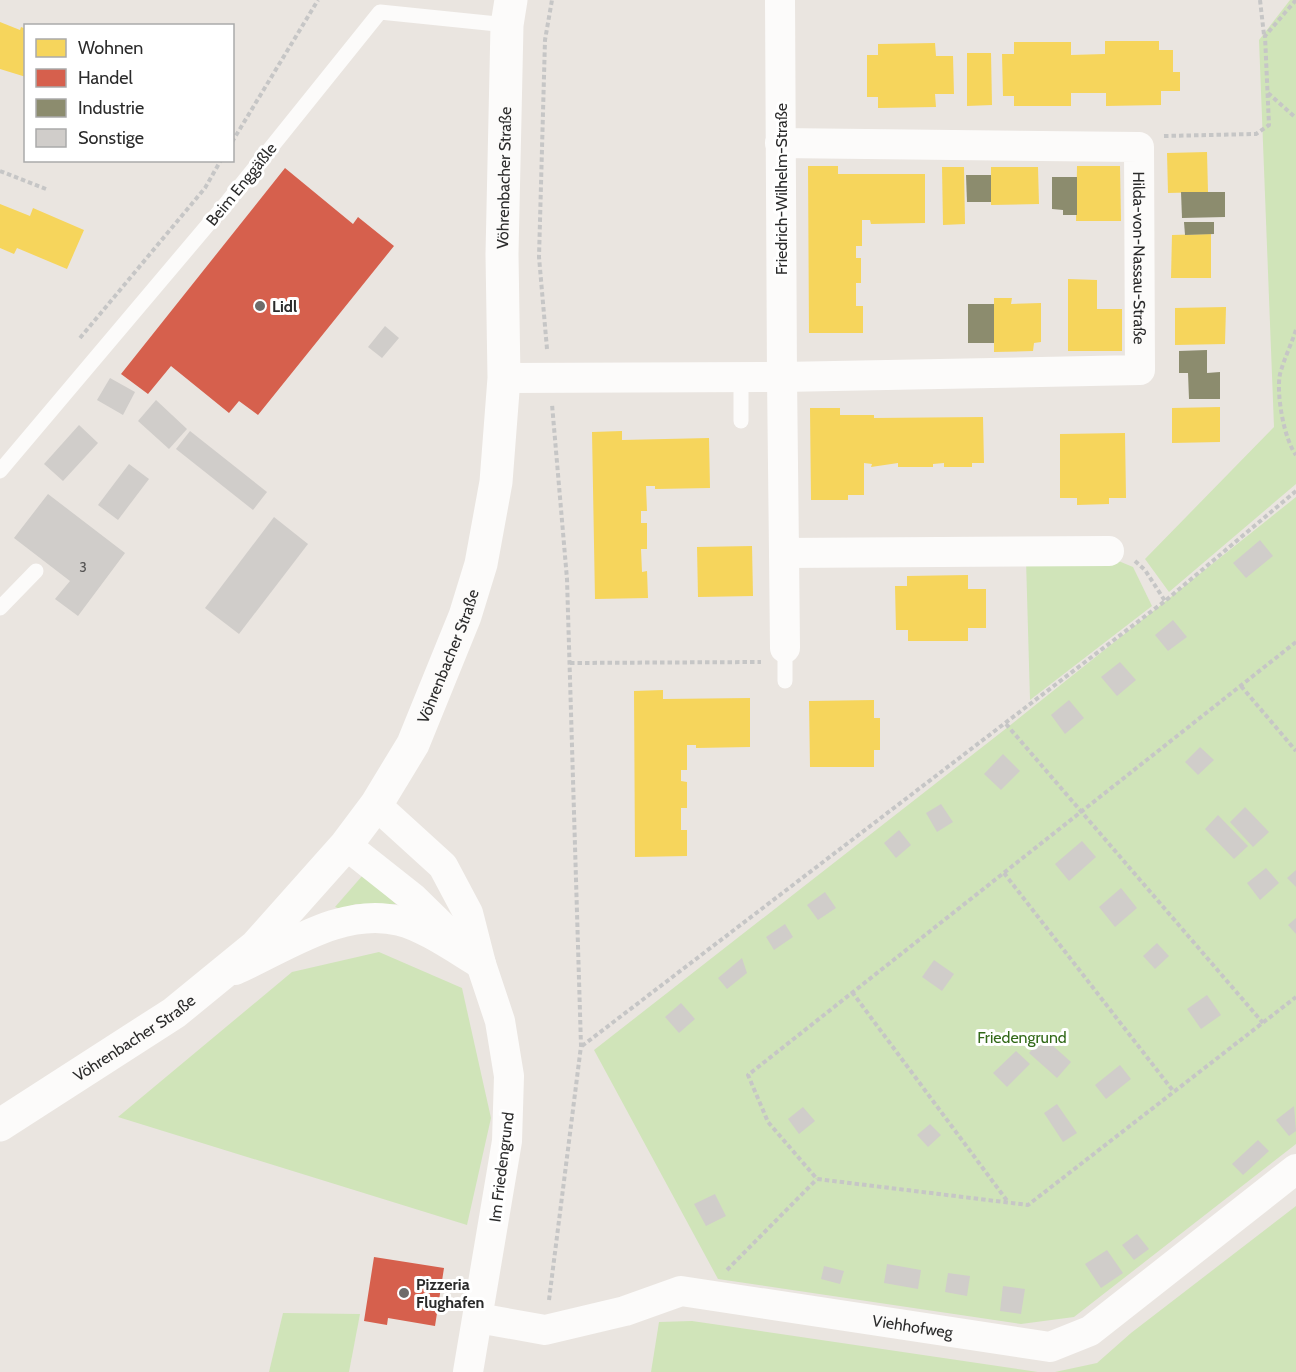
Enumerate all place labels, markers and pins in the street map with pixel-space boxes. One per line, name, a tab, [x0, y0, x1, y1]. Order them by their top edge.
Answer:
place label: Lidl	[272, 297, 297, 316]
marker: Lidl	[253, 299, 267, 313]
place label: Pizzeria Flughafen	[416, 1275, 484, 1312]
marker: Pizzeria Flughafen	[397, 1286, 411, 1300]

